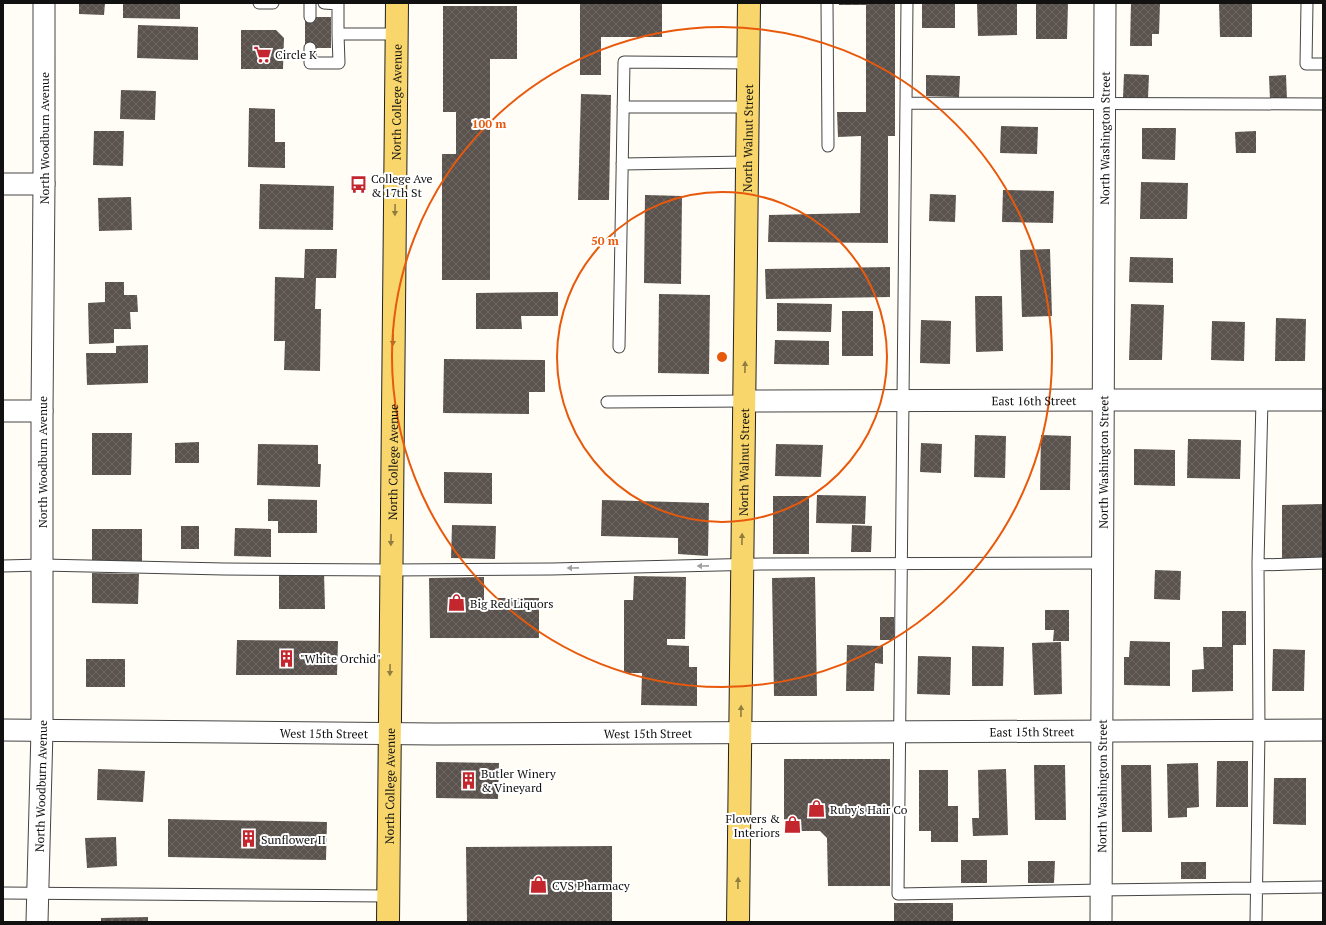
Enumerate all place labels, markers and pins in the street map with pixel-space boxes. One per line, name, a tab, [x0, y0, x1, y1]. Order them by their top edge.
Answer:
supermarket icon: Circle K	[252, 44, 272, 64]
place label: Circle K	[275, 47, 317, 62]
place label: College Ave & 17th St	[371, 171, 433, 200]
bus stop icon: College Ave & 17th St	[348, 175, 368, 195]
centre of rings	[715, 350, 729, 364]
shop icon: Big Red Liquors	[447, 593, 467, 613]
place label: Big Red Liquors	[470, 596, 553, 611]
building icon: "White Orchid"	[277, 648, 297, 668]
place label: "White Orchid"	[300, 651, 381, 666]
place label: Butler Winery & Vineyard	[481, 766, 557, 795]
building icon: Butler Winery & Vineyard	[458, 770, 478, 790]
shop icon: Ruby's Hair Co	[807, 799, 827, 819]
place label: Ruby's Hair Co	[830, 802, 908, 817]
place label: Flowers & Interiors	[726, 811, 781, 840]
shop icon: Flowers & Interiors	[783, 815, 803, 835]
building icon: Sunflower II	[238, 829, 258, 849]
place label: Sunflower II	[261, 832, 326, 847]
shop icon: CVS Pharmacy	[529, 875, 549, 895]
place label: CVS Pharmacy	[552, 878, 631, 893]

